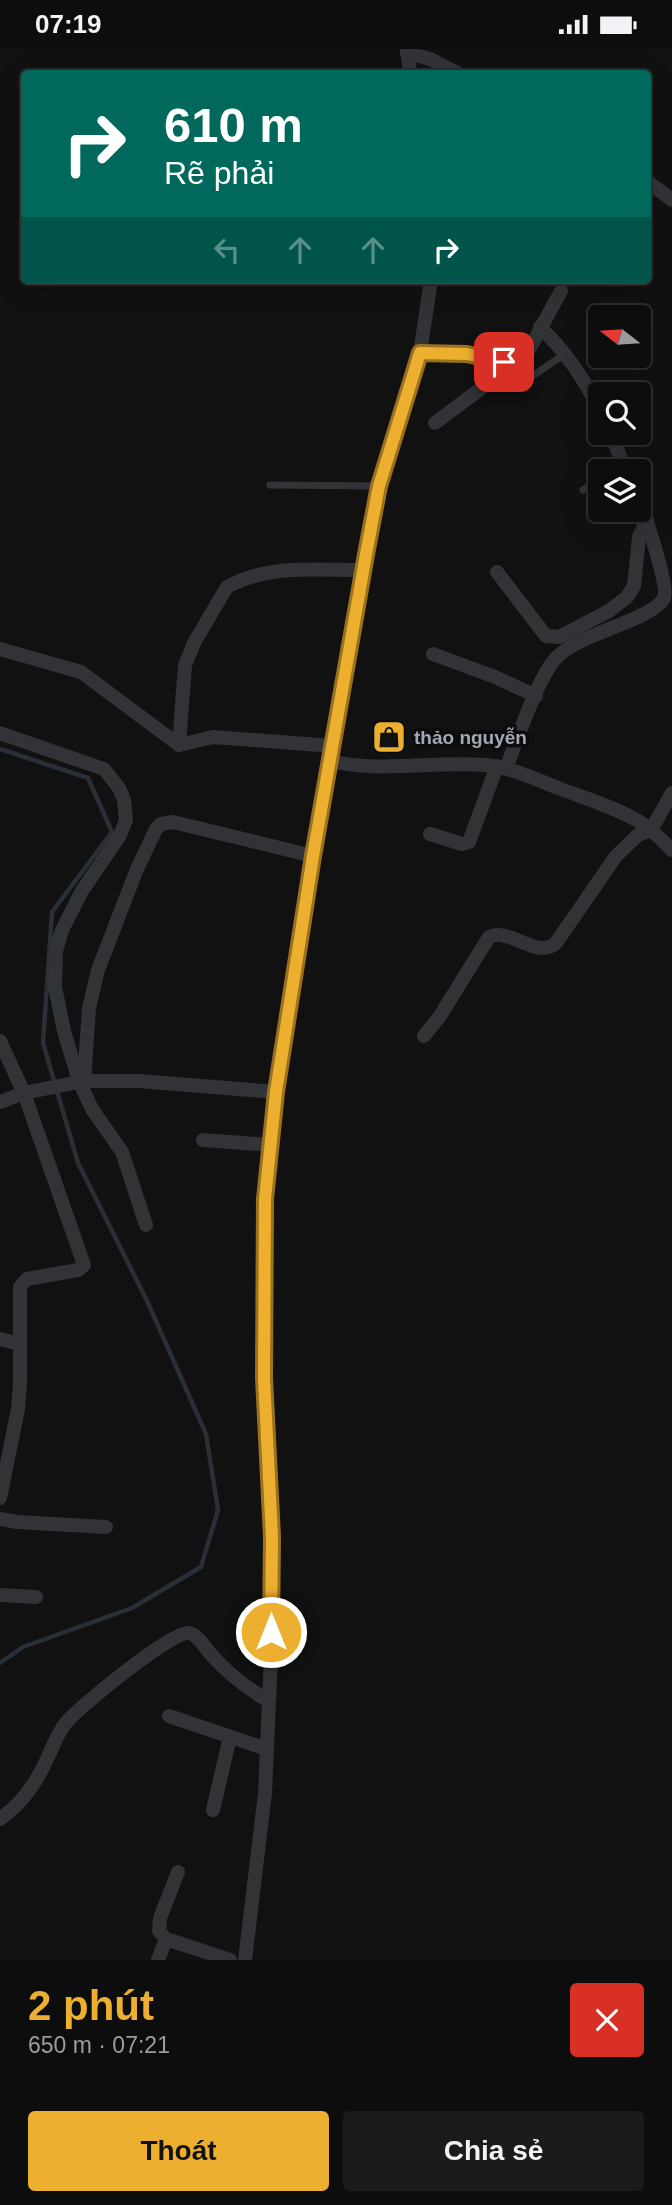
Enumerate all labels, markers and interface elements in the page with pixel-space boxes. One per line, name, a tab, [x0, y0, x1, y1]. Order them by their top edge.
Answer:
text: 07:19	[35, 9, 102, 39]
icon: right	[49, 98, 140, 189]
text: 610 m	[164, 98, 303, 152]
text: Rẽ phải	[164, 155, 274, 191]
icon: left	[208, 231, 246, 269]
icon: ahead	[281, 231, 319, 269]
icon: ahead	[354, 231, 392, 269]
icon: right	[427, 231, 465, 269]
north arrow	[588, 305, 651, 367]
map controls	[588, 305, 651, 522]
pin	[474, 332, 534, 392]
icon: arrive	[485, 343, 523, 381]
button: search	[588, 382, 651, 445]
button: layers	[588, 459, 651, 522]
shop icon: thảo nguyễn	[370, 718, 408, 756]
place label: thảo nguyễn	[414, 727, 527, 748]
position arrow	[234, 1595, 308, 1669]
text: 2 phút	[28, 1982, 154, 2029]
button: close	[570, 1983, 644, 2057]
text: 650 m · 07:21	[28, 2032, 170, 2058]
button: Thoát	[28, 2111, 329, 2191]
button: Chia sẻ	[343, 2111, 644, 2191]

